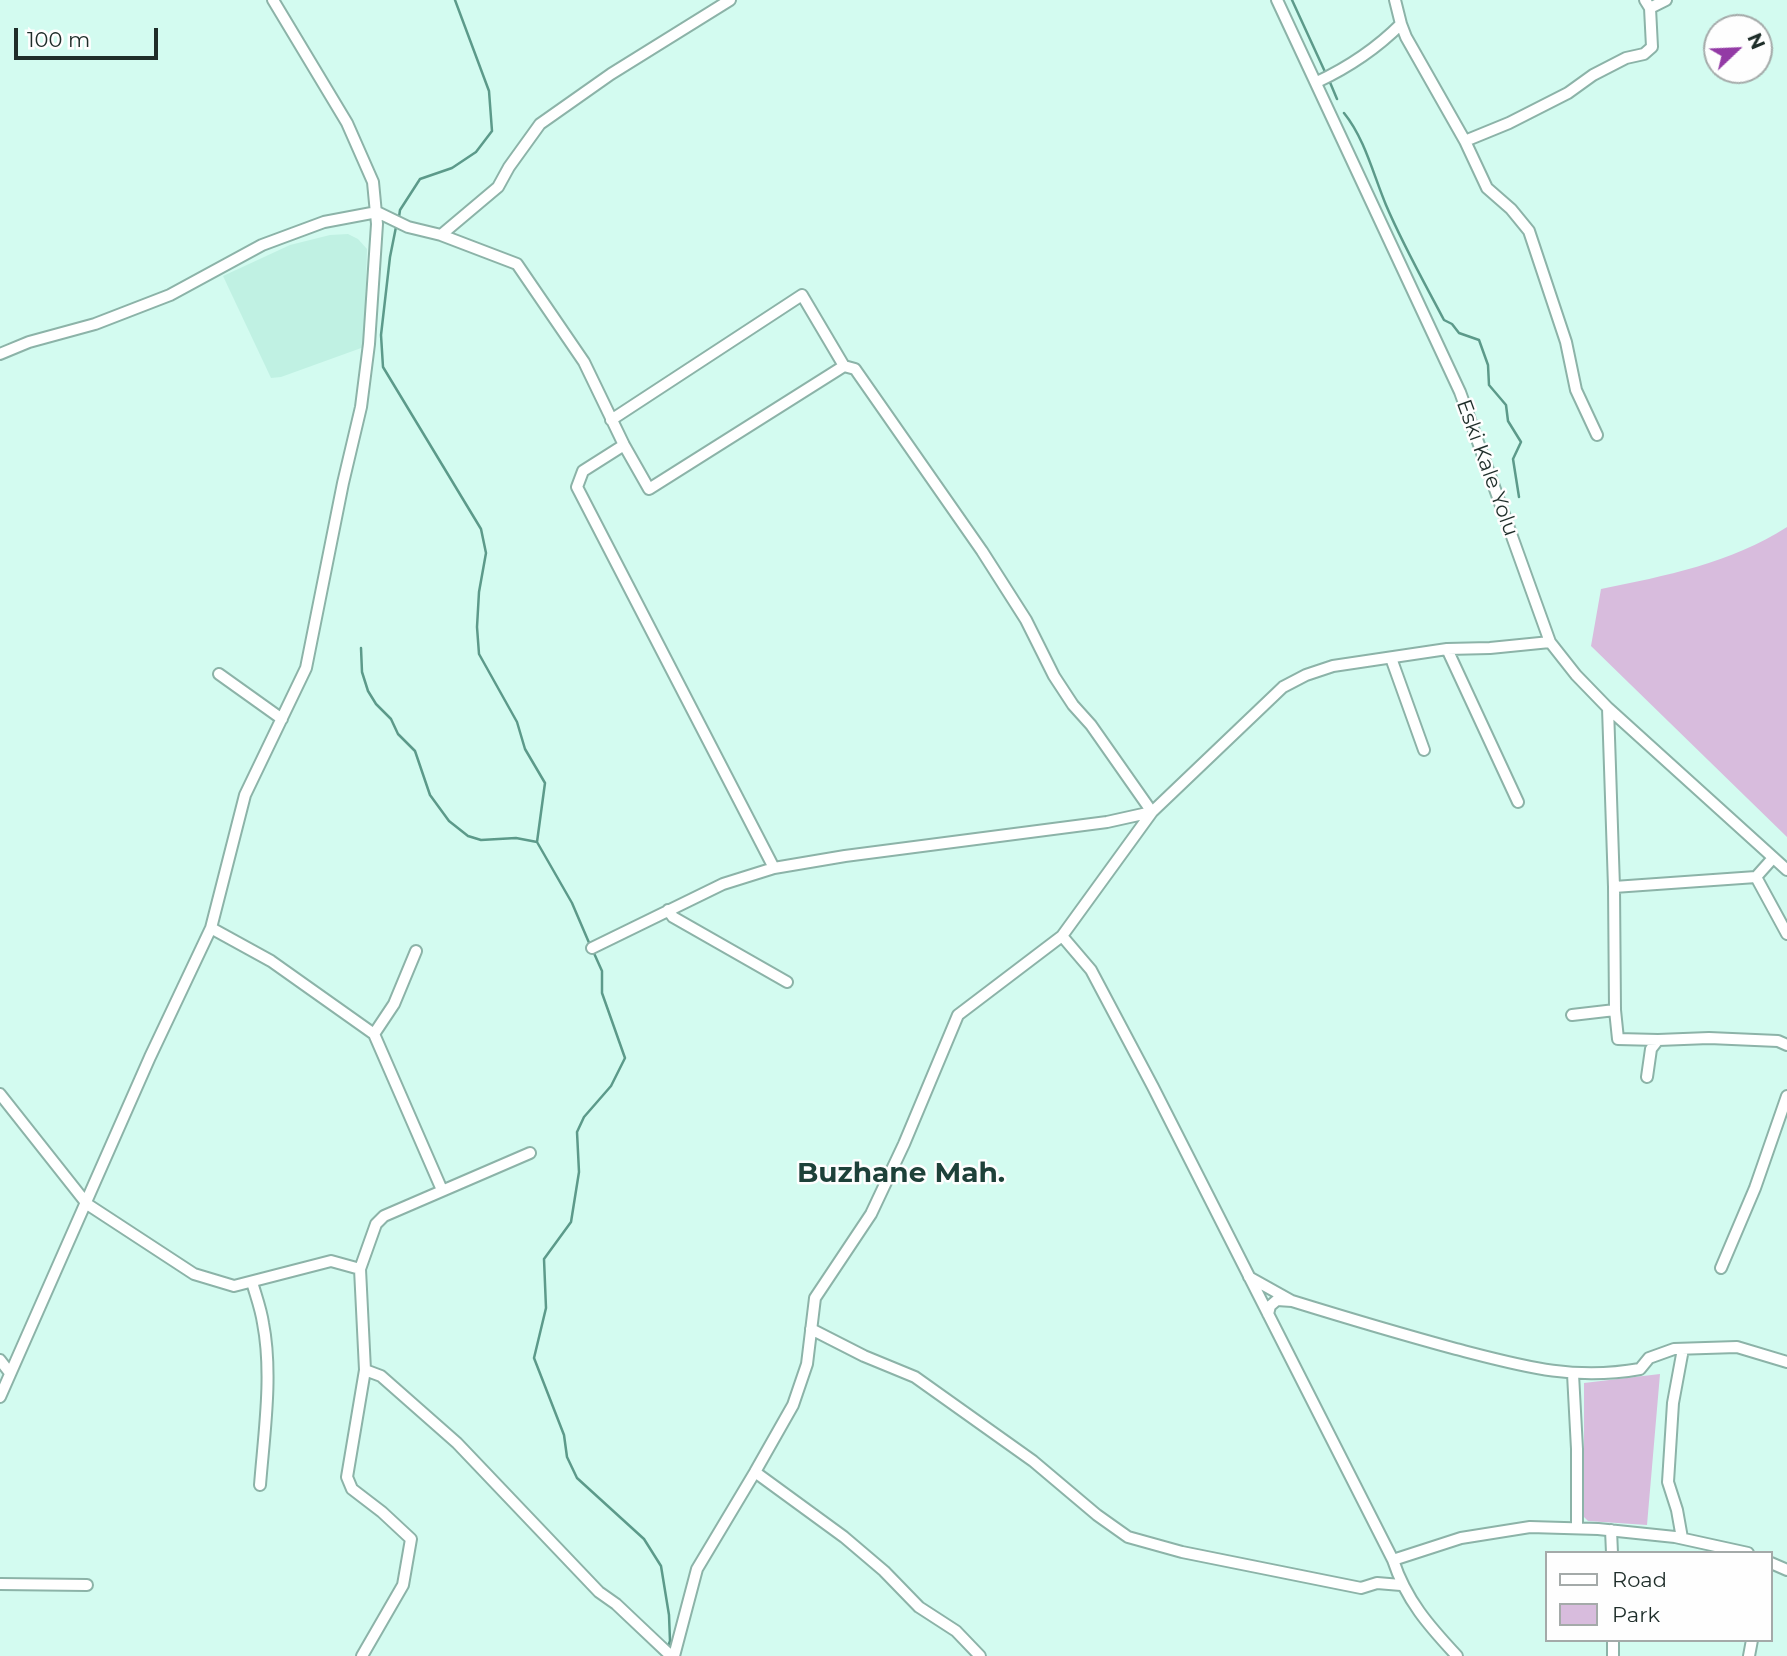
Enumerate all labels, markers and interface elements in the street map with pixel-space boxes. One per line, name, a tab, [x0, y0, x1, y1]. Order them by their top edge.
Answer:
scale bar	[18, 14, 161, 58]
north arrow	[1703, 14, 1773, 84]
text: 100 m	[27, 27, 90, 52]
text: N	[1742, 30, 1770, 53]
street label: Eski Kale Yolu	[1451, 396, 1523, 540]
district label: Buzhane Mah.	[797, 1157, 1005, 1191]
legend	[1546, 1551, 1773, 1642]
text: Road	[1612, 1567, 1667, 1592]
text: Park	[1612, 1602, 1660, 1627]

